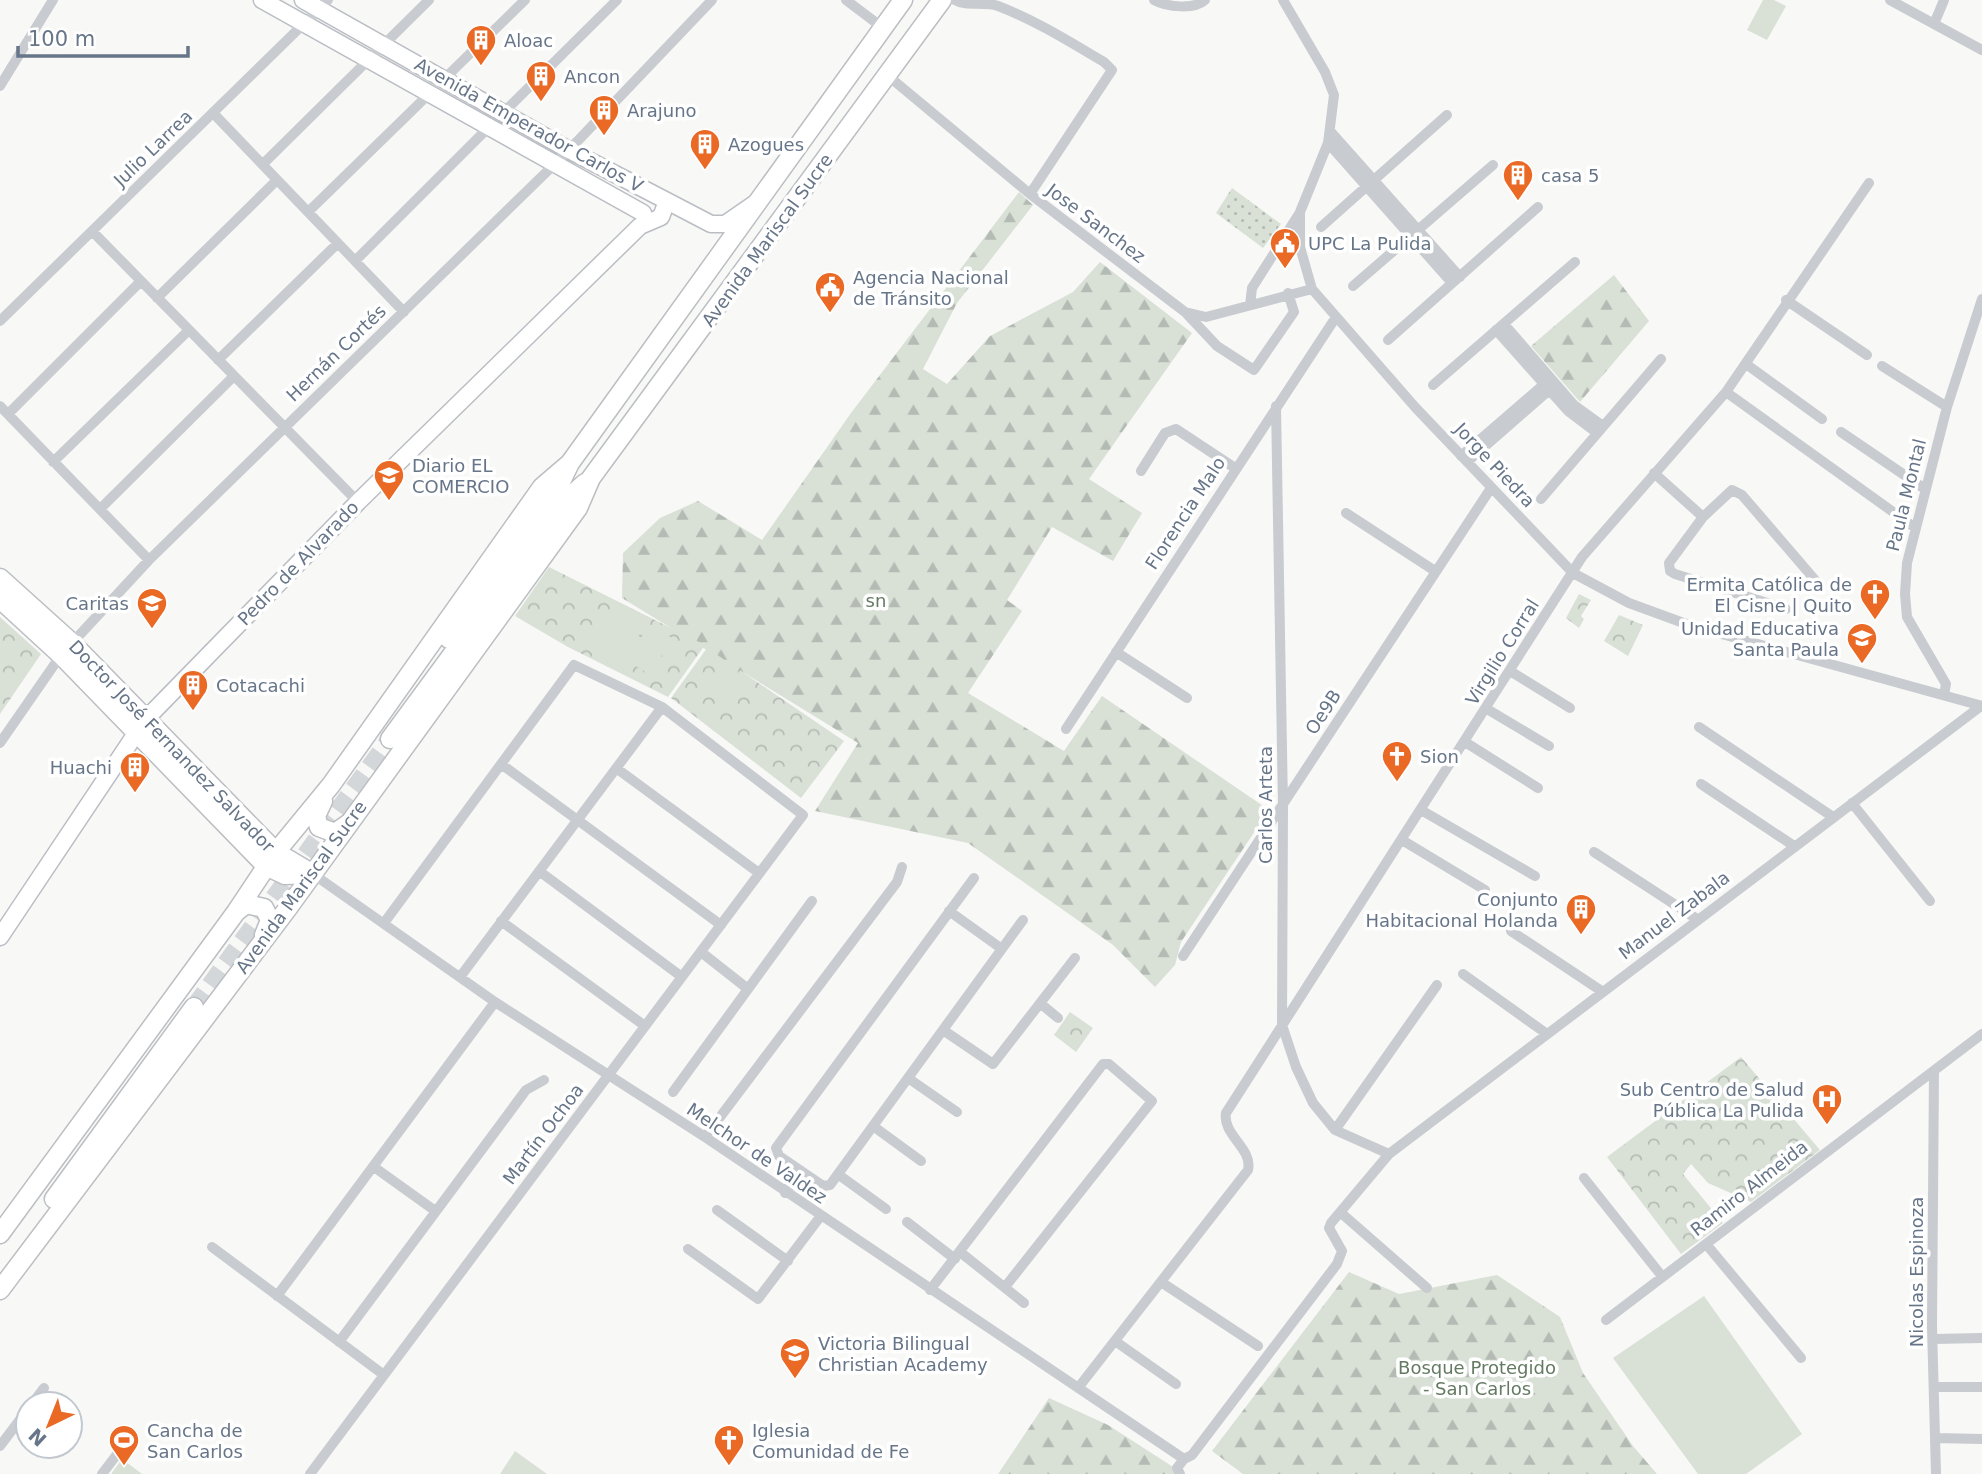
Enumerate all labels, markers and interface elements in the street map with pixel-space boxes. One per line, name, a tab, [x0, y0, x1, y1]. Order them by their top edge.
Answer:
scale bar	[18, 14, 187, 58]
building icon: Aloac	[464, 23, 498, 67]
text: 100 m	[28, 27, 95, 51]
place label: Aloac	[504, 30, 553, 51]
street label: Avenida Emperador Carlos V	[411, 53, 647, 197]
building icon: Ancon	[524, 59, 558, 103]
place label: Ancon	[564, 66, 620, 87]
building icon: Arajuno	[587, 93, 621, 137]
place label: Arajuno	[627, 100, 697, 121]
street label: Julio Larrea	[109, 105, 197, 191]
building icon: Azogues	[688, 127, 722, 171]
place label: Azogues	[728, 134, 804, 155]
street label: Avenida Mariscal Sucre	[697, 150, 837, 330]
building icon: casa 5	[1501, 158, 1535, 202]
place label: casa 5	[1541, 165, 1600, 186]
street label: Jose Sanchez	[1042, 178, 1150, 267]
public building icon: UPC La Pulida	[1268, 226, 1302, 270]
place label: UPC La Pulida	[1308, 233, 1432, 254]
place label: Agencia Nacional de Tránsito	[853, 267, 1009, 309]
public building icon: Agencia Nacional de Tránsito	[813, 270, 847, 314]
street label: Hernán Cortés	[282, 300, 390, 406]
street label: Jorge Piedra	[1450, 418, 1540, 512]
street label: Paula Montal	[1882, 437, 1930, 553]
street label: Florencia Malo	[1141, 453, 1229, 573]
place label: Diario EL COMERCIO	[412, 455, 509, 497]
school or university icon: Diario EL COMERCIO	[372, 458, 406, 502]
street label: Pedro de Alvarado	[233, 497, 363, 629]
place label: Ermita Católica de El Cisne | Quito	[1686, 574, 1852, 616]
church icon: Ermita Católica de El Cisne | Quito	[1858, 577, 1892, 621]
school or university icon: Caritas	[135, 586, 169, 630]
park label: sn	[866, 590, 886, 611]
place label: Caritas	[66, 593, 129, 614]
street label: Virgilio Corral	[1461, 595, 1543, 709]
place label: Unidad Educativa Santa Paula	[1681, 618, 1839, 660]
school or university icon: Unidad Educativa Santa Paula	[1845, 621, 1879, 665]
street label: Doctor José Fernandez Salvador	[65, 636, 279, 857]
building icon: Cotacachi	[176, 668, 210, 712]
place label: Cotacachi	[216, 675, 305, 696]
street label: Oe9B	[1301, 686, 1345, 738]
church icon: Sion	[1380, 739, 1414, 783]
street label: Carlos Arteta	[1255, 746, 1276, 864]
place label: Sion	[1420, 746, 1459, 767]
building icon: Huachi	[118, 750, 152, 794]
place label: Huachi	[50, 757, 112, 778]
street label: Avenida Mariscal Sucre	[231, 797, 371, 977]
street label: Manuel Zabala	[1615, 867, 1733, 963]
place label: Conjunto Habitacional Holanda	[1365, 889, 1558, 931]
building icon: Conjunto Habitacional Holanda	[1564, 892, 1598, 936]
street label: Martín Ochoa	[498, 1079, 588, 1189]
place label: Sub Centro de Salud Pública La Pulida	[1620, 1079, 1804, 1121]
hospital icon: Sub Centro de Salud Pública La Pulida	[1810, 1082, 1844, 1126]
street label: Melchor de Valdez	[683, 1098, 831, 1208]
street label: Ramiro Almeida	[1686, 1136, 1812, 1240]
street label: Nicolas Espinoza	[1906, 1197, 1927, 1347]
place label: Victoria Bilingual Christian Academy	[818, 1333, 988, 1375]
school or university icon: Victoria Bilingual Christian Academy	[778, 1336, 812, 1380]
park label: Bosque Protegido - San Carlos	[1398, 1357, 1556, 1399]
north arrow	[14, 1390, 84, 1460]
place label: Cancha de San Carlos	[147, 1420, 243, 1462]
place label: Iglesia Comunidad de Fe	[752, 1420, 909, 1462]
sports icon: Cancha de San Carlos	[107, 1423, 141, 1467]
church icon: Iglesia Comunidad de Fe	[712, 1423, 746, 1467]
text: N	[24, 1424, 51, 1451]

